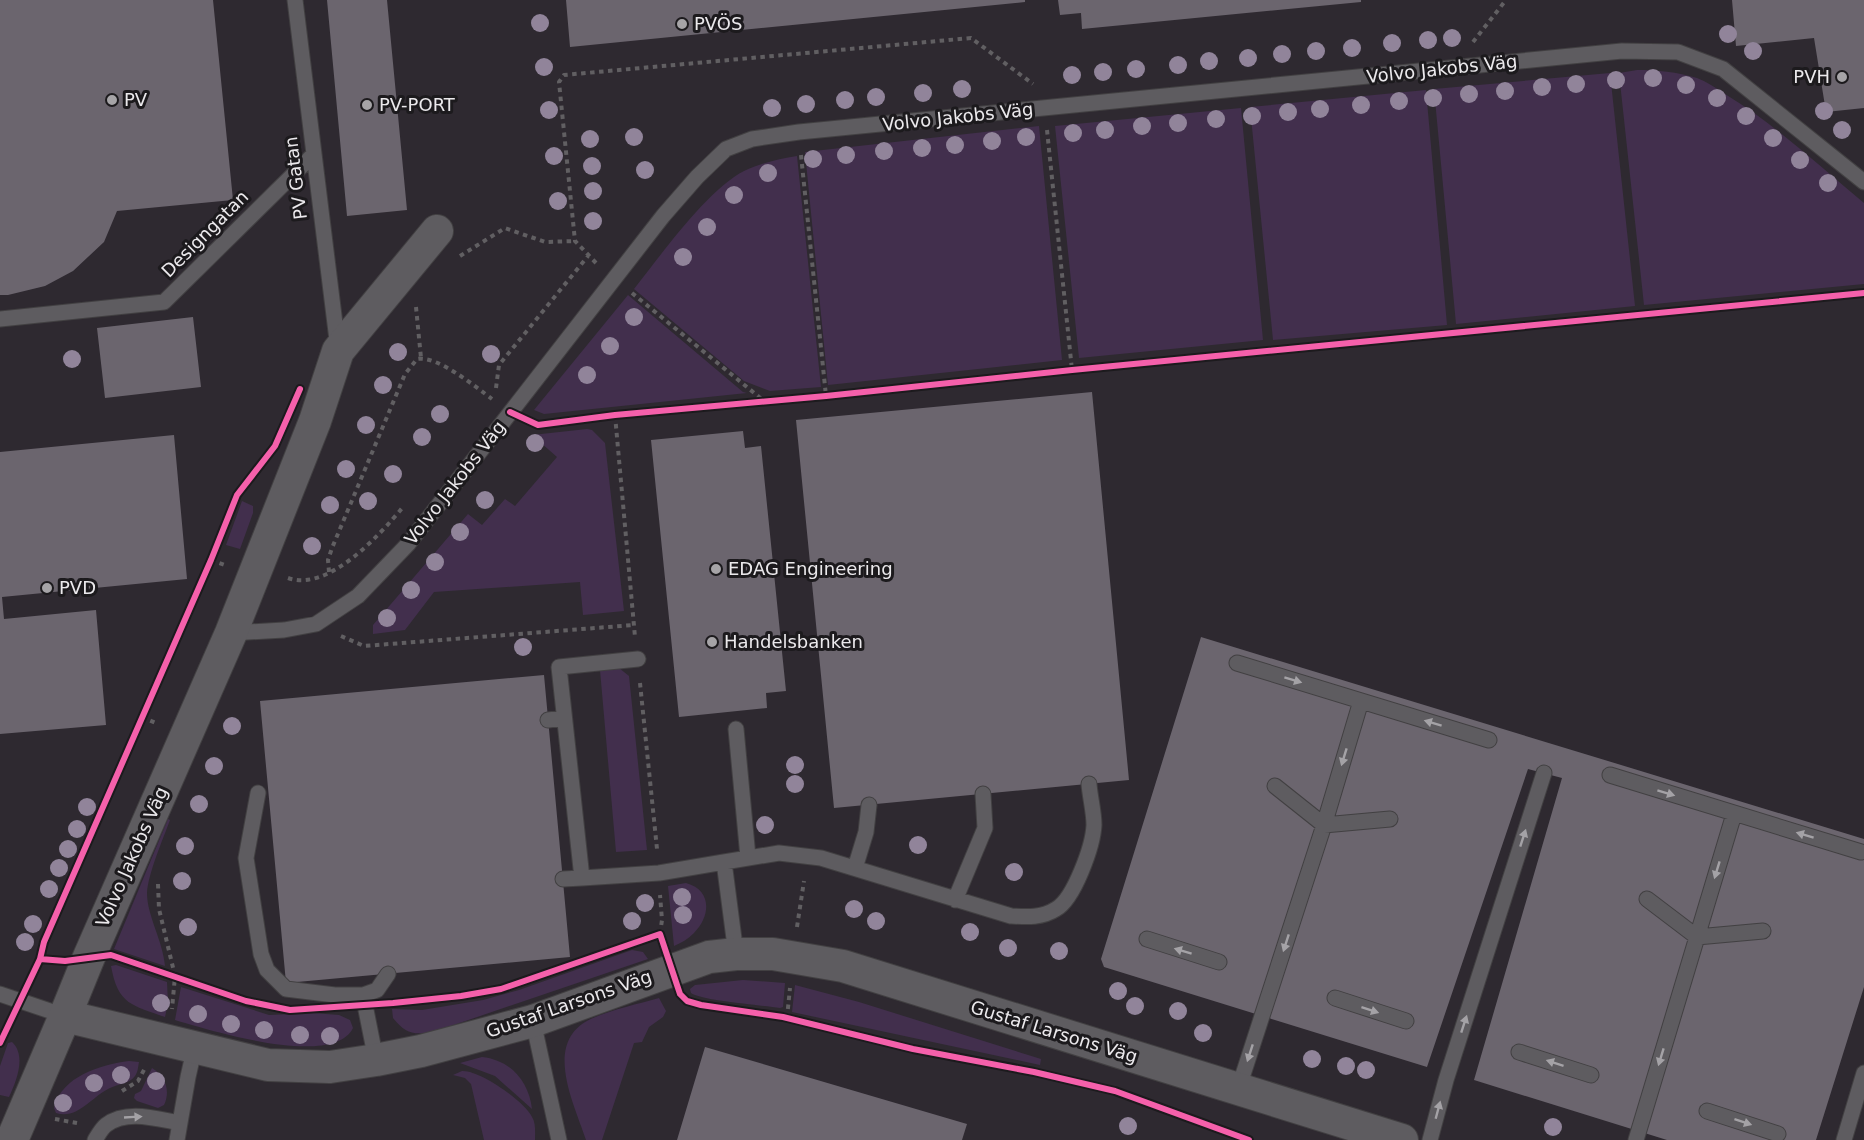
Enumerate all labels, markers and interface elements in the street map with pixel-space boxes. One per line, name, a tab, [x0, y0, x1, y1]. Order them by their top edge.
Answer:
place label: PVÖS	[694, 13, 742, 34]
marker: PVÖS	[675, 17, 689, 31]
street label: Volvo Jakobs Väg	[1366, 50, 1518, 87]
place label: PVH	[1793, 66, 1830, 87]
marker: PVH	[1835, 70, 1849, 84]
place label: PV	[124, 89, 148, 110]
marker: PV	[105, 93, 119, 107]
place label: PV-PORT	[379, 94, 456, 115]
marker: PV-PORT	[360, 98, 374, 112]
street label: Volvo Jakobs Väg	[882, 98, 1034, 135]
street label: PV Gatan	[280, 135, 311, 221]
street label: Designgatan	[157, 186, 252, 281]
street label: Volvo Jakobs Väg	[400, 417, 509, 549]
place label: EDAG Engineering	[728, 558, 893, 579]
marker: EDAG Engineering	[709, 562, 723, 576]
place label: PVD	[59, 577, 96, 598]
marker: PVD	[40, 581, 54, 595]
place label: Handelsbanken	[724, 631, 863, 652]
marker: Handelsbanken	[705, 635, 719, 649]
one-way arrow	[1284, 676, 1302, 685]
one-way arrow	[1424, 718, 1442, 727]
one-way arrow	[1339, 748, 1348, 766]
street label: Volvo Jakobs Väg	[91, 783, 172, 930]
one-way arrow	[1657, 788, 1675, 798]
one-way arrow	[1519, 829, 1528, 847]
one-way arrow	[1796, 830, 1814, 839]
one-way arrow	[1712, 861, 1721, 879]
one-way arrow	[1280, 934, 1290, 952]
one-way arrow	[1174, 945, 1192, 955]
street label: Gustaf Larsons Väg	[483, 965, 654, 1042]
street label: Gustaf Larsons Väg	[968, 996, 1140, 1067]
one-way arrow	[1361, 1006, 1379, 1015]
one-way arrow	[1460, 1015, 1469, 1033]
one-way arrow	[1245, 1044, 1254, 1062]
one-way arrow	[1656, 1048, 1665, 1066]
one-way arrow	[1546, 1058, 1564, 1067]
one-way arrow	[1434, 1101, 1443, 1119]
one-way arrow	[124, 1112, 143, 1121]
one-way arrow	[1734, 1118, 1752, 1127]

